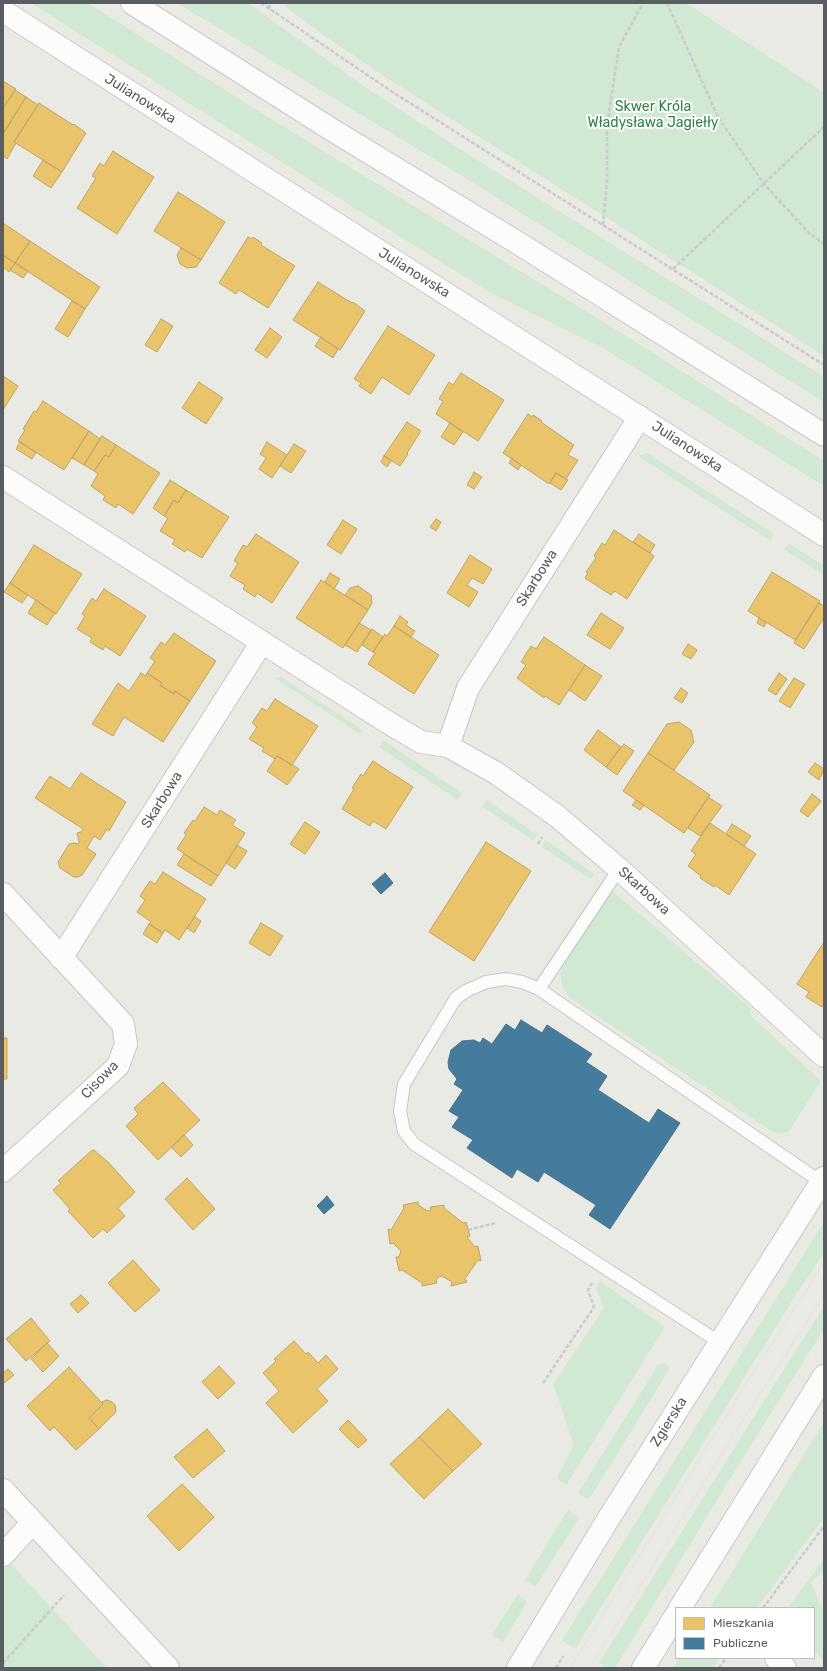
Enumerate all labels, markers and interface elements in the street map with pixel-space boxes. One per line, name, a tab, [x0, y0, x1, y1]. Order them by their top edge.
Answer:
street label: Julianowska	[101, 70, 179, 128]
park label: Skwer Króla Władysława Jagiełły	[587, 99, 719, 132]
street label: Julianowska	[375, 244, 453, 302]
street label: Julianowska	[648, 418, 726, 476]
street label: Skarbowa	[513, 547, 561, 609]
street label: Skarbowa	[138, 769, 186, 831]
street label: Skarbowa	[615, 863, 673, 919]
street label: Cisowa	[78, 1057, 122, 1103]
street label: Zgierska	[647, 1394, 691, 1450]
legend	[675, 1607, 815, 1659]
text: Mieszkania	[713, 1616, 774, 1630]
text: Publiczne	[713, 1636, 768, 1650]

